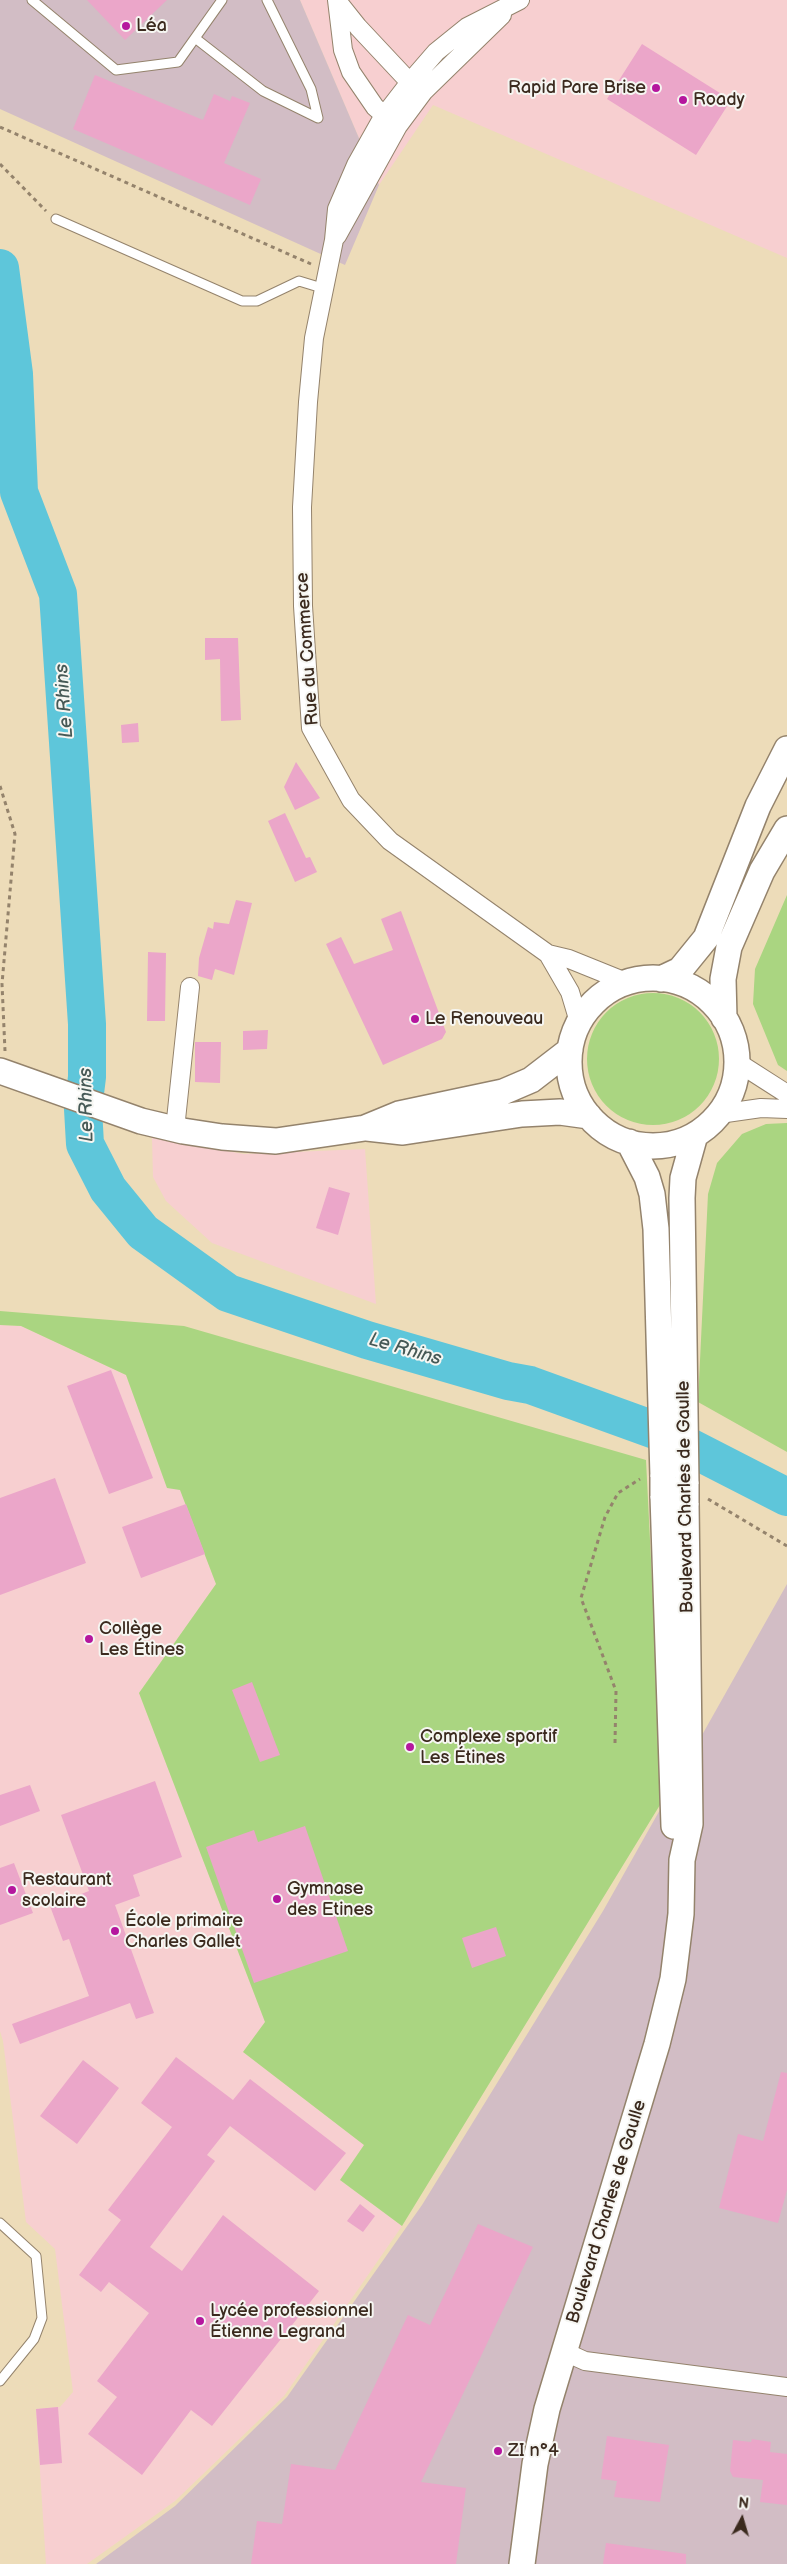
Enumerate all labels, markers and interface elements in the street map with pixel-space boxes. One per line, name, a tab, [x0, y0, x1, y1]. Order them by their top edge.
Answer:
place label: Léa	[136, 15, 167, 37]
marker: Léa	[120, 20, 132, 32]
place label: Rapid Pare Brise	[508, 77, 646, 99]
marker: Rapid Pare Brise	[650, 82, 662, 94]
place label: Roady	[693, 89, 745, 111]
marker: Roady	[677, 94, 689, 106]
street label: Rue du Commerce	[292, 572, 324, 726]
water label: Le Rhins	[51, 663, 79, 739]
place label: Le Renouveau	[425, 1008, 543, 1030]
marker: Le Renouveau	[409, 1013, 421, 1025]
water label: Le Rhins	[75, 1068, 99, 1142]
water label: Le Rhins	[366, 1329, 444, 1371]
street label: Boulevard Charles de Gaulle	[673, 1380, 699, 1614]
place label: Collège Les Étines	[99, 1618, 184, 1660]
marker: Collège Les Étines	[83, 1633, 95, 1645]
place label: Complexe sportif Les Étines	[420, 1726, 558, 1768]
marker: Complexe sportif Les Étines	[404, 1741, 416, 1753]
place label: Restaurant scolaire	[22, 1869, 112, 1912]
place label: Gymnase des Etines	[287, 1878, 373, 1920]
marker: Restaurant scolaire	[6, 1884, 18, 1896]
marker: Gymnase des Etines	[271, 1893, 283, 1905]
place label: École primaire Charles Gallet	[125, 1910, 243, 1952]
marker: École primaire Charles Gallet	[109, 1925, 121, 1937]
street label: Boulevard Charles de Gaulle	[563, 2098, 651, 2326]
place label: Lycée professionnel Étienne Legrand	[210, 2300, 373, 2342]
marker: Lycée professionnel Étienne Legrand	[194, 2315, 206, 2327]
place label: ZI n°4	[508, 2440, 559, 2462]
marker: ZI n°4	[492, 2445, 504, 2457]
north arrow	[717, 2494, 767, 2544]
text: N	[737, 2495, 750, 2513]

